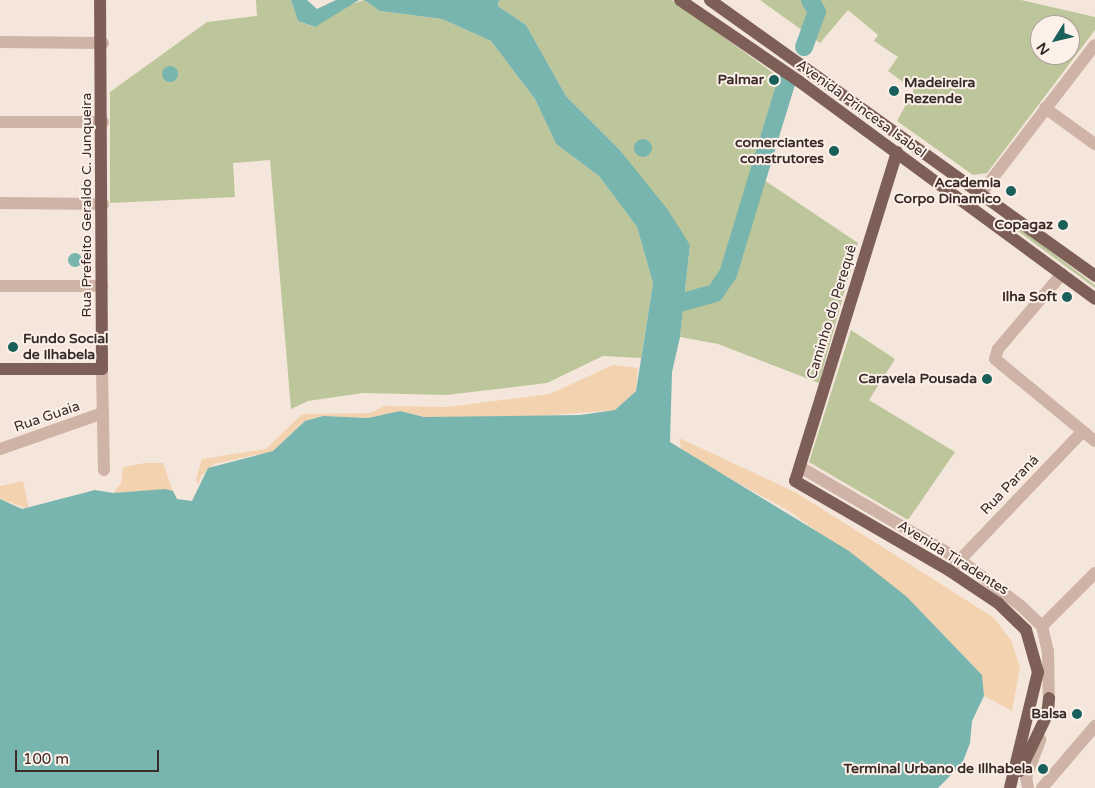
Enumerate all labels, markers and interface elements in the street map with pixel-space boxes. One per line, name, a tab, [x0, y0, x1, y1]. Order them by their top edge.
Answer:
north arrow	[1030, 15, 1080, 65]
text: N	[1033, 39, 1053, 58]
street label: Avenida Princesa Isabel	[793, 56, 929, 162]
place label: Palmar	[718, 72, 764, 88]
marker: Palmar	[768, 74, 780, 86]
place label: Madeireira Rezende	[904, 75, 975, 108]
marker: Madeireira Rezende	[888, 85, 900, 97]
street label: Rua Prefeito Geraldo C. Junqueira	[79, 93, 95, 317]
place label: comerciantes construtores	[735, 135, 824, 168]
marker: comerciantes construtores	[828, 145, 840, 157]
place label: Academia Corpo Dinamico	[894, 175, 1001, 208]
marker: Academia Corpo Dinamico	[1005, 185, 1017, 197]
place label: Copagaz	[995, 217, 1053, 233]
marker: Copagaz	[1057, 219, 1069, 231]
street label: Caminho do Perequê	[804, 243, 860, 381]
place label: Ilha Soft	[1002, 289, 1057, 305]
marker: Ilha Soft	[1061, 291, 1073, 303]
place label: Fundo Social de Ilhabela	[23, 331, 108, 364]
marker: Fundo Social de Ilhabela	[7, 341, 19, 353]
place label: Caravela Pousada	[859, 371, 977, 387]
marker: Caravela Pousada	[981, 373, 993, 385]
street label: Rua Guaia	[12, 398, 82, 436]
street label: Rua Paraná	[977, 452, 1043, 518]
street label: Avenida Tiradentes	[894, 517, 1012, 599]
place label: Balsa	[1031, 706, 1067, 722]
marker: Balsa	[1071, 708, 1083, 720]
scale bar	[18, 740, 161, 772]
text: 100 m	[23, 750, 69, 768]
place label: Terminal Urbano de Illhabela	[843, 761, 1033, 777]
marker: Terminal Urbano de Illhabela	[1037, 763, 1049, 775]

